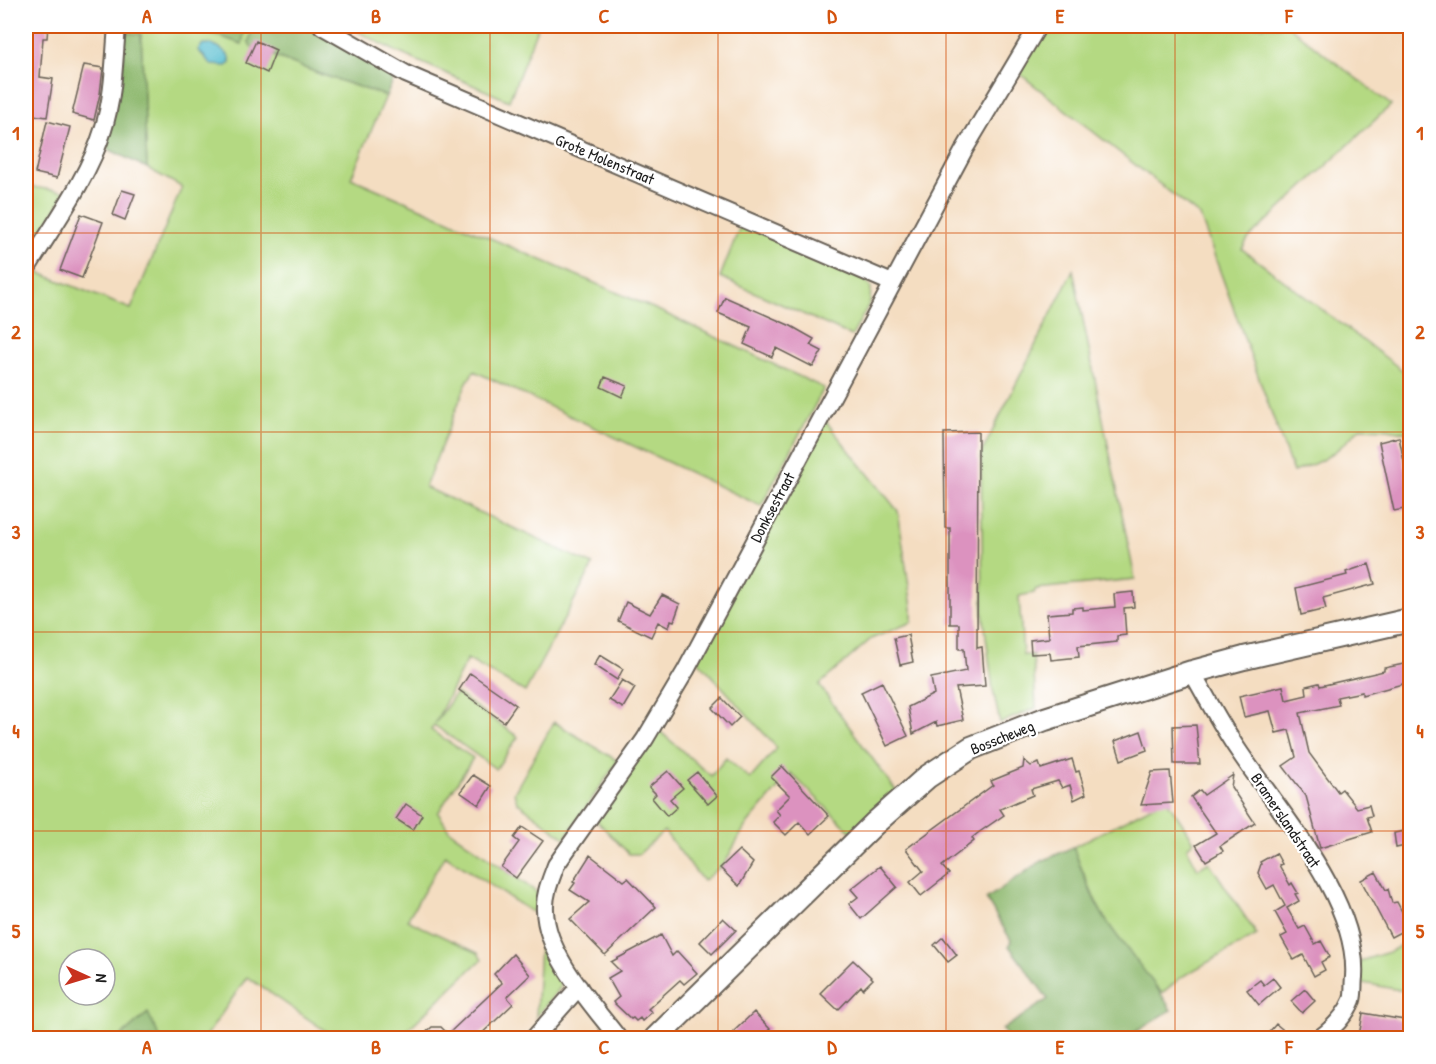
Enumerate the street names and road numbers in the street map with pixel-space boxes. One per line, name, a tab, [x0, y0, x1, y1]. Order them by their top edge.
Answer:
street label: Grote Molenstraat	[552, 128, 658, 190]
street label: Donksestraat	[744, 468, 800, 546]
street label: Bosscheweg	[967, 714, 1037, 760]
street label: Bramerslandstraat	[1246, 768, 1326, 872]

